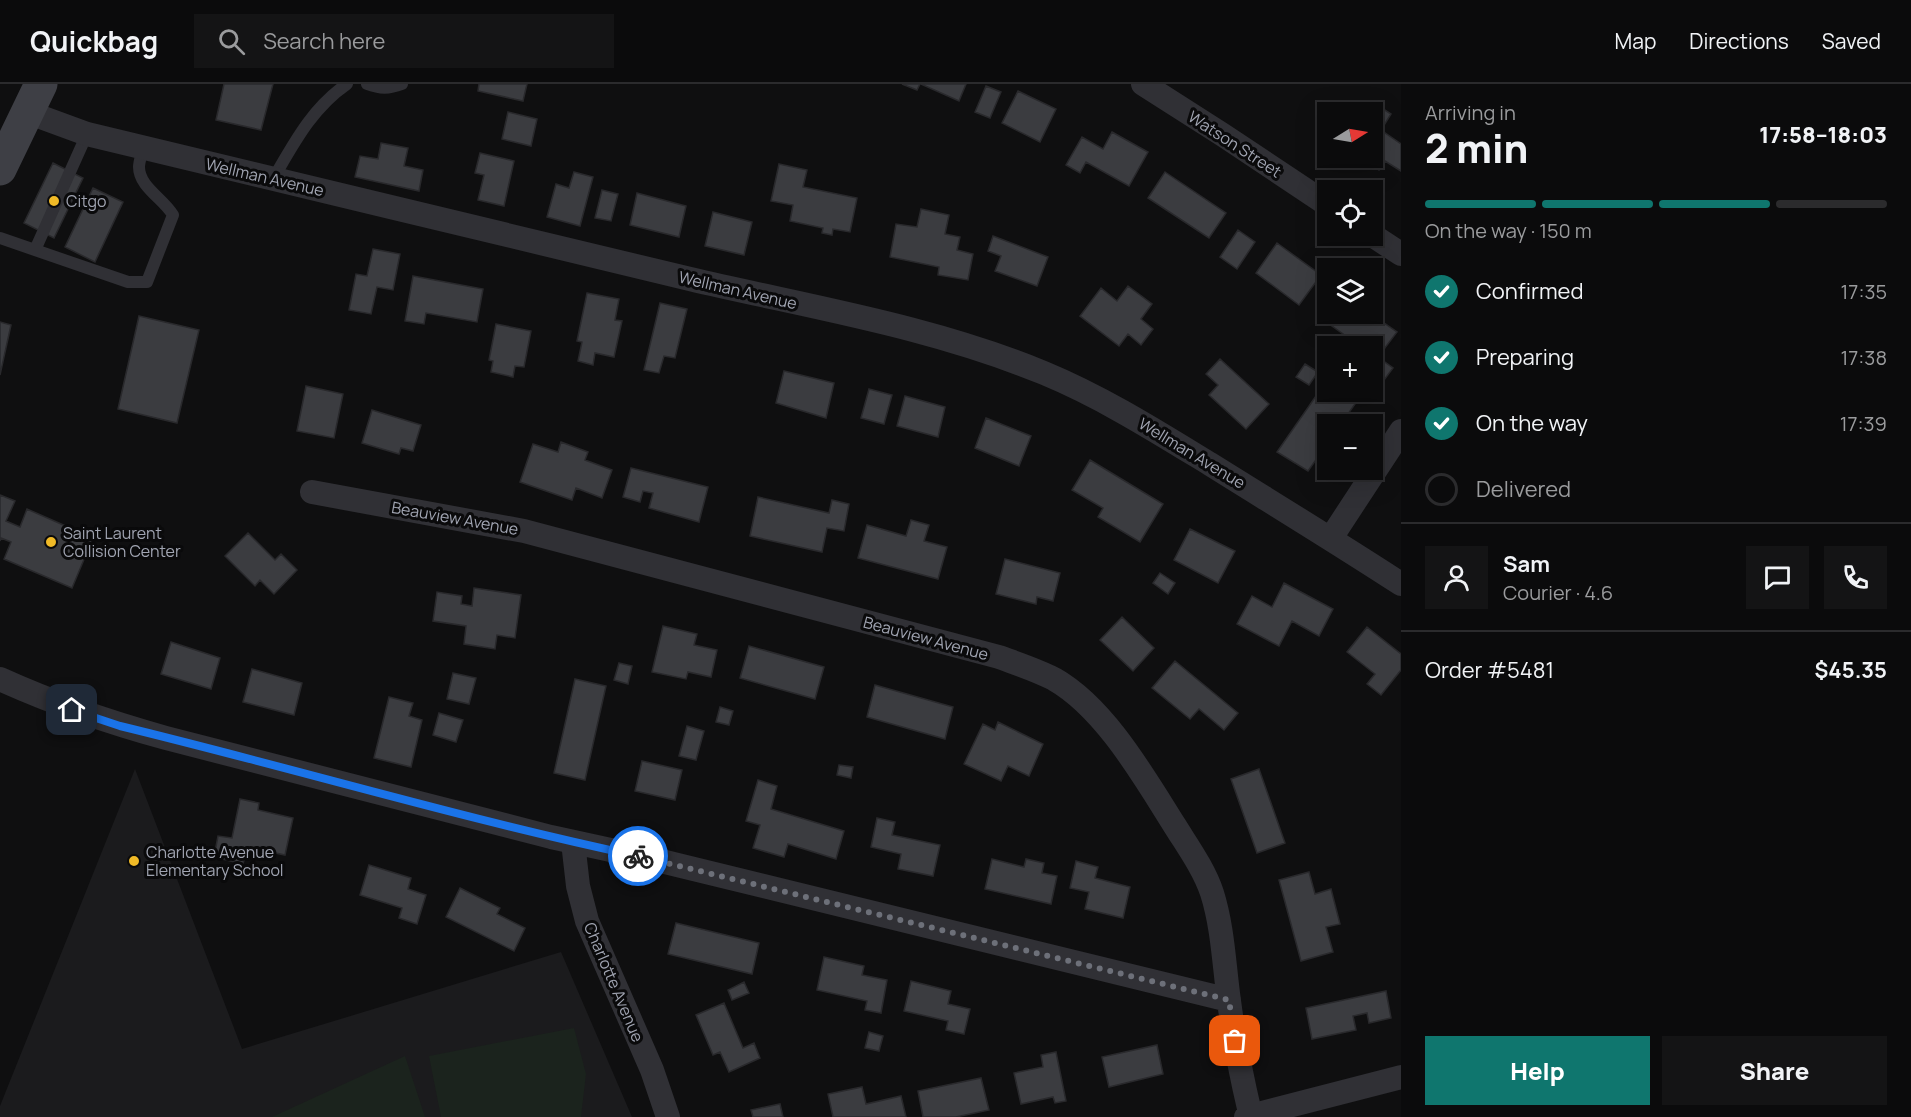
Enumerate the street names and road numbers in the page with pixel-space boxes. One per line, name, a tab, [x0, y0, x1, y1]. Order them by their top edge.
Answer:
street label: Watson Street	[1184, 106, 1286, 182]
street label: Wellman Avenue	[204, 153, 326, 201]
street label: Wellman Avenue	[677, 266, 799, 314]
street label: Wellman Avenue	[1135, 412, 1249, 494]
street label: Beauview Avenue	[390, 496, 520, 540]
street label: Beauview Avenue	[861, 611, 991, 665]
street label: Charlotte Avenue	[579, 919, 649, 1045]

